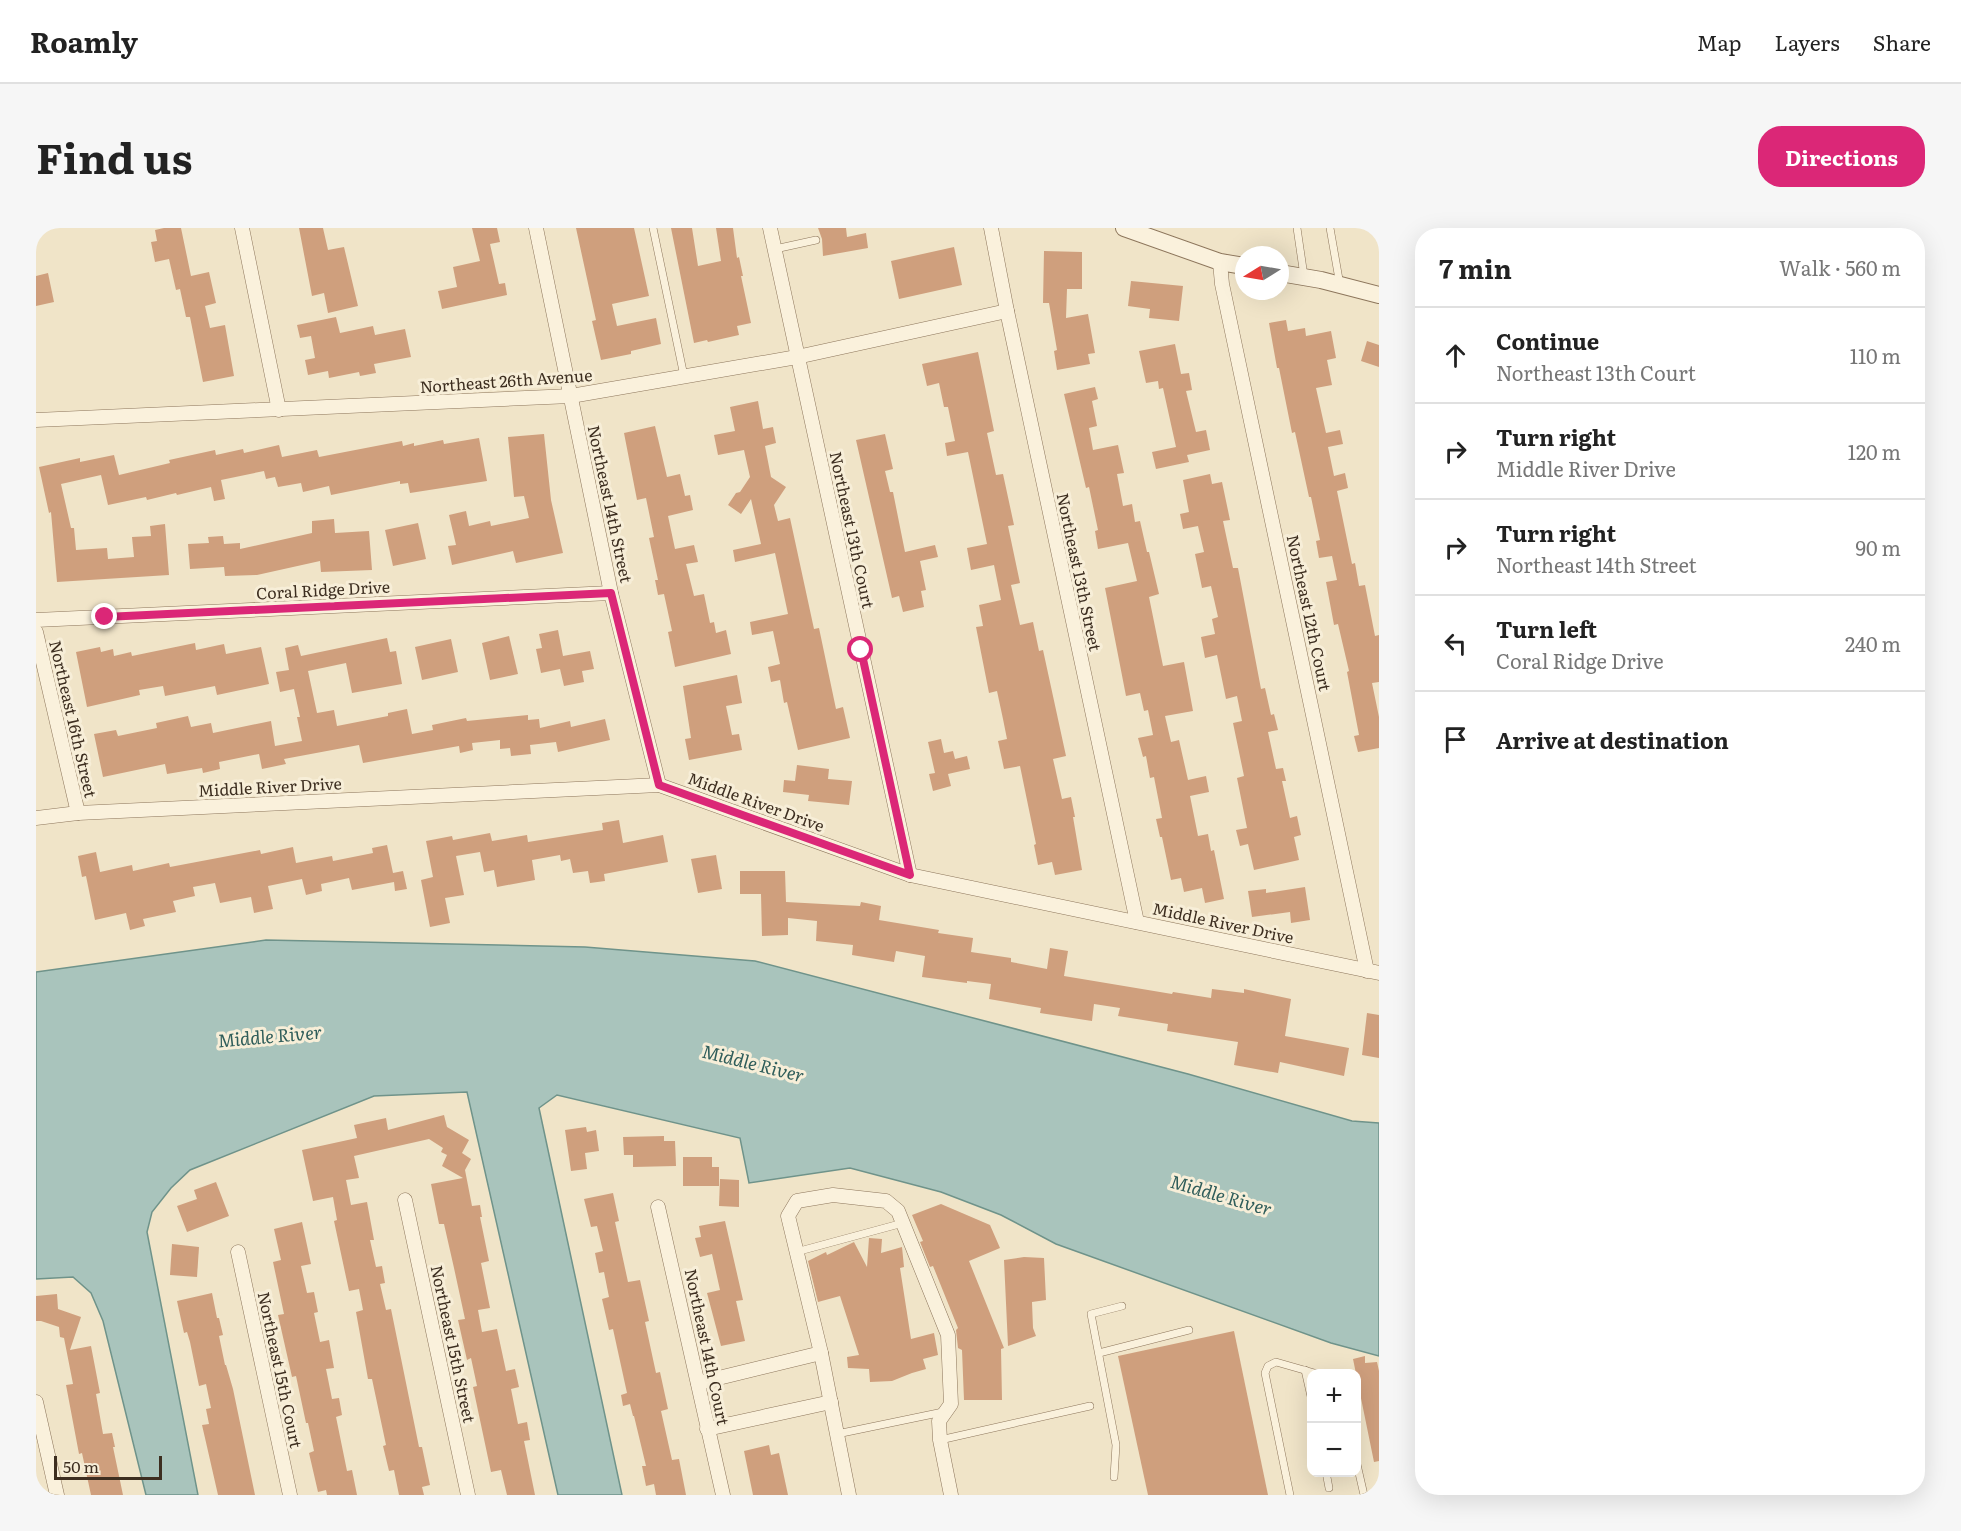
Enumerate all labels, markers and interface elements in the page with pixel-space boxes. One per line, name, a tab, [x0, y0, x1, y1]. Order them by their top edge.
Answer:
text: Roamly	[30, 20, 138, 62]
text: Map	[1697, 26, 1742, 57]
text: Layers	[1775, 26, 1840, 57]
text: Share	[1873, 26, 1931, 57]
text: Find us	[36, 125, 193, 187]
button: Directions	[1758, 126, 1925, 187]
north arrow	[1235, 246, 1289, 300]
text: 7 min	[1439, 248, 1512, 287]
text: Walk · 560 m	[1779, 252, 1901, 282]
text: Continue	[1496, 324, 1599, 357]
icon: ahead	[1439, 339, 1472, 372]
text: 110 m	[1850, 340, 1901, 370]
text: Northeast 13th Court	[1496, 357, 1696, 387]
street label: Northeast 26th Avenue	[419, 362, 593, 398]
text: Turn right	[1496, 420, 1616, 453]
street label: Northeast 14th Street	[583, 423, 640, 585]
icon: right	[1439, 435, 1472, 468]
text: 120 m	[1848, 436, 1901, 466]
street label: Northeast 13th Court	[825, 449, 881, 611]
text: Middle River Drive	[1496, 453, 1676, 483]
street label: Northeast 13th Street	[1052, 491, 1109, 654]
text: Turn right	[1496, 516, 1616, 549]
icon: right	[1439, 531, 1472, 564]
street label: Northeast 12th Court	[1282, 532, 1338, 694]
text: 90 m	[1856, 532, 1901, 562]
text: Northeast 14th Street	[1496, 549, 1697, 579]
street label: Coral Ridge Drive	[255, 574, 390, 604]
route end	[91, 603, 117, 629]
text: Turn left	[1496, 612, 1597, 645]
icon: left	[1439, 627, 1472, 660]
text: 240 m	[1845, 628, 1901, 658]
route start	[847, 636, 873, 662]
street label: Northeast 16th Street	[44, 638, 104, 800]
text: Coral Ridge Drive	[1496, 645, 1664, 675]
icon: arrive	[1439, 723, 1472, 756]
text: Arrive at destination	[1496, 723, 1729, 756]
street label: Middle River Drive	[685, 765, 828, 837]
street label: Middle River Drive	[198, 770, 342, 802]
street label: Middle River Drive	[1150, 895, 1296, 949]
water label: Middle River	[217, 1018, 323, 1054]
water label: Middle River	[699, 1037, 807, 1088]
water label: Middle River	[1167, 1167, 1275, 1222]
street label: Northeast 15th Street	[426, 1263, 483, 1425]
street label: Northeast 14th Court	[680, 1266, 736, 1428]
street label: Northeast 15th Court	[253, 1289, 309, 1451]
map controls	[1307, 1369, 1361, 1477]
button: +	[1307, 1369, 1361, 1423]
button: −	[1307, 1423, 1361, 1477]
scale bar	[54, 1453, 162, 1480]
text: 50 m	[63, 1454, 99, 1478]

